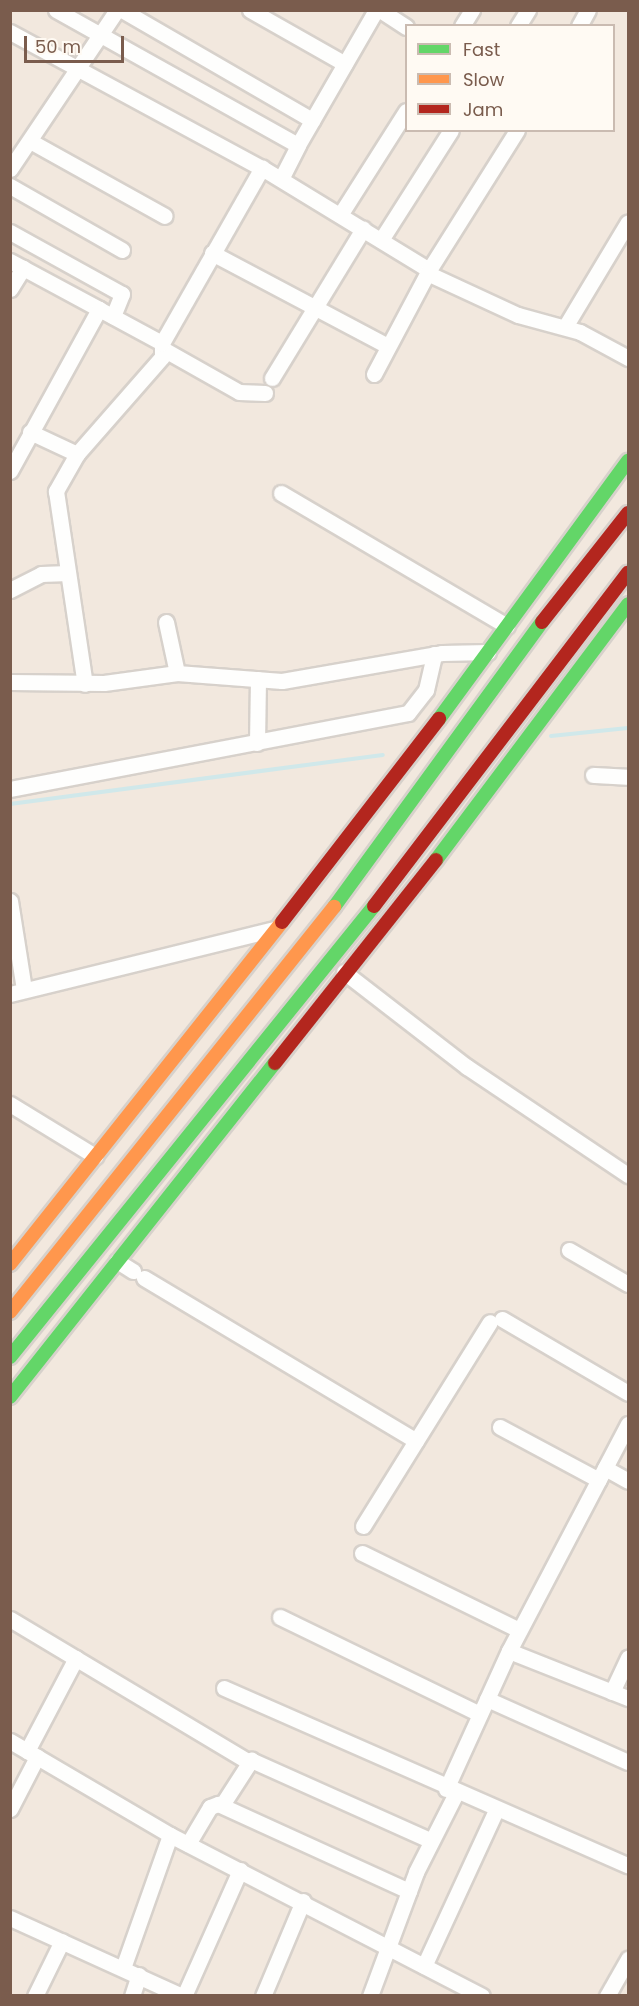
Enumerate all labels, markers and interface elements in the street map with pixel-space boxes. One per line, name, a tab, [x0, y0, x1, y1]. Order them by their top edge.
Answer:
scale bar	[27, 24, 128, 62]
legend	[405, 24, 615, 132]
text: 50 m	[35, 34, 81, 59]
text: Fast	[463, 37, 500, 62]
text: Slow	[463, 67, 504, 92]
text: Jam	[463, 97, 503, 122]

